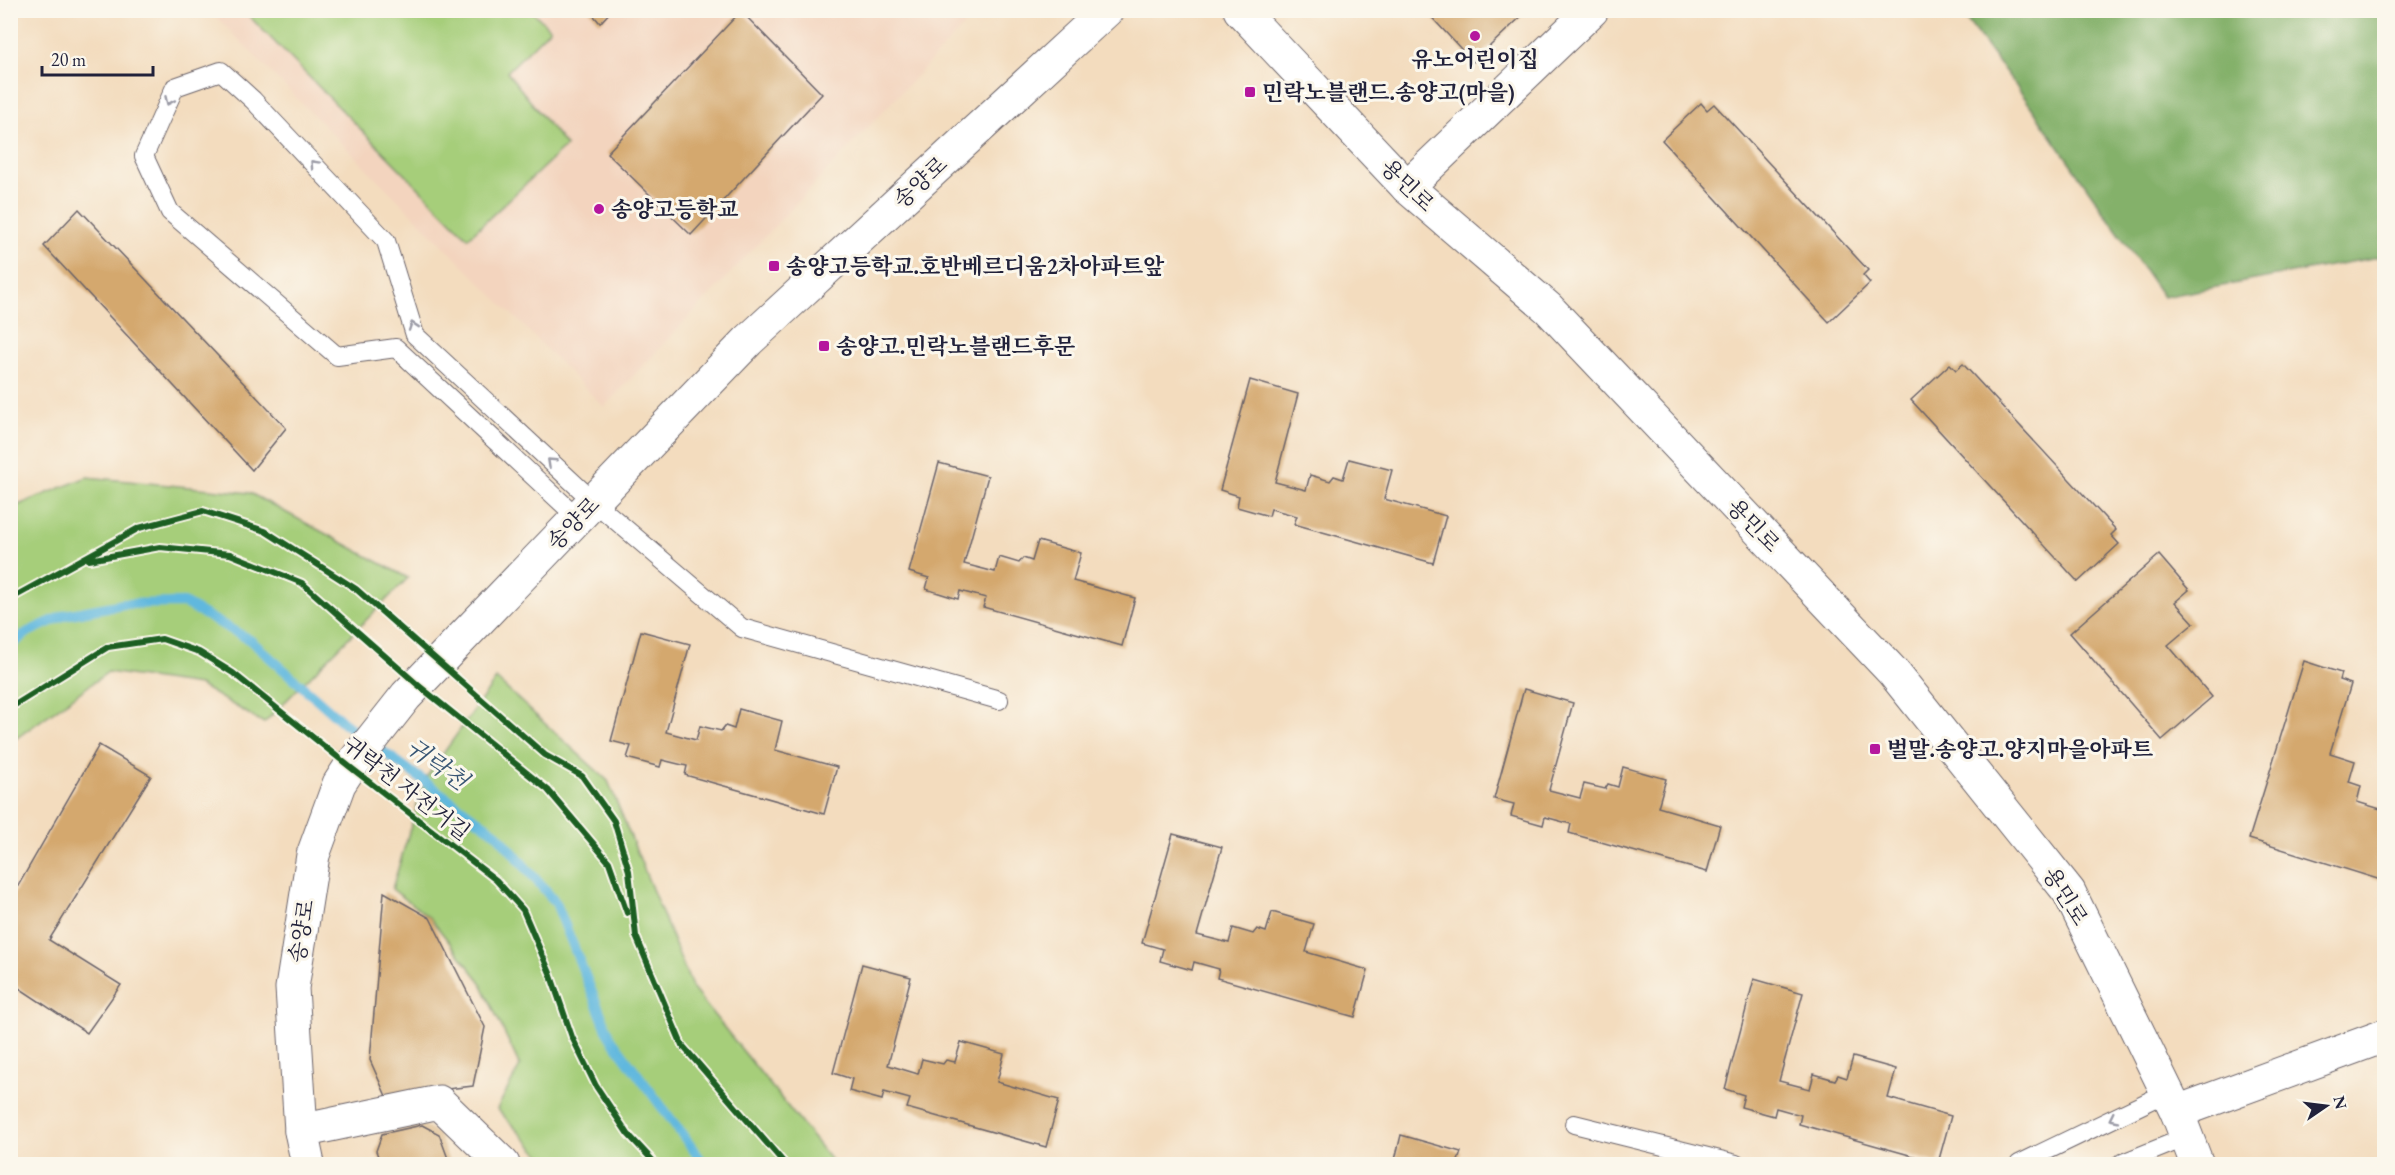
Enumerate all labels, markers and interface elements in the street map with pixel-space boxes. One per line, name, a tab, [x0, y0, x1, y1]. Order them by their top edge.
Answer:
marker: 유노어린이집	[1468, 29, 1482, 43]
scale bar	[42, 39, 153, 77]
place label: 유노어린이집	[1411, 45, 1539, 74]
text: 20 m	[51, 48, 86, 71]
place label: 민락노블랜드.송양고(마을)	[1262, 78, 1515, 107]
marker: 민락노블랜드.송양고(마을)	[1243, 85, 1257, 99]
one-way arrow	[164, 94, 176, 105]
street label: 송양로	[887, 150, 954, 215]
street label: 용민로	[1375, 153, 1441, 218]
one-way arrow	[310, 160, 321, 170]
place label: 송양고등학교	[611, 195, 739, 224]
marker: 송양고등학교	[592, 202, 606, 216]
place label: 송양고등학교.호반베르디움2차아파트앞	[786, 252, 1165, 281]
marker: 송양고등학교.호반베르디움2차아파트앞	[767, 259, 781, 273]
one-way arrow	[407, 321, 420, 332]
place label: 송양고.민락노블랜드후문	[836, 332, 1075, 361]
marker: 송양고.민락노블랜드후문	[817, 339, 831, 353]
one-way arrow	[547, 458, 558, 469]
street label: 송양로	[541, 490, 606, 556]
street label: 용민로	[1721, 492, 1786, 558]
street label: 귀락천 자전거길	[337, 730, 476, 847]
water label: 귀락천	[400, 731, 476, 798]
place label: 벌말.송양고.양지마을아파트	[1887, 735, 2154, 764]
marker: 벌말.송양고.양지마을아파트	[1868, 742, 1882, 756]
street label: 용민로	[2036, 862, 2095, 931]
street label: 송양로	[282, 897, 321, 965]
north arrow	[2296, 1076, 2356, 1136]
text: N	[2328, 1094, 2352, 1111]
one-way arrow	[2109, 1111, 2120, 1123]

